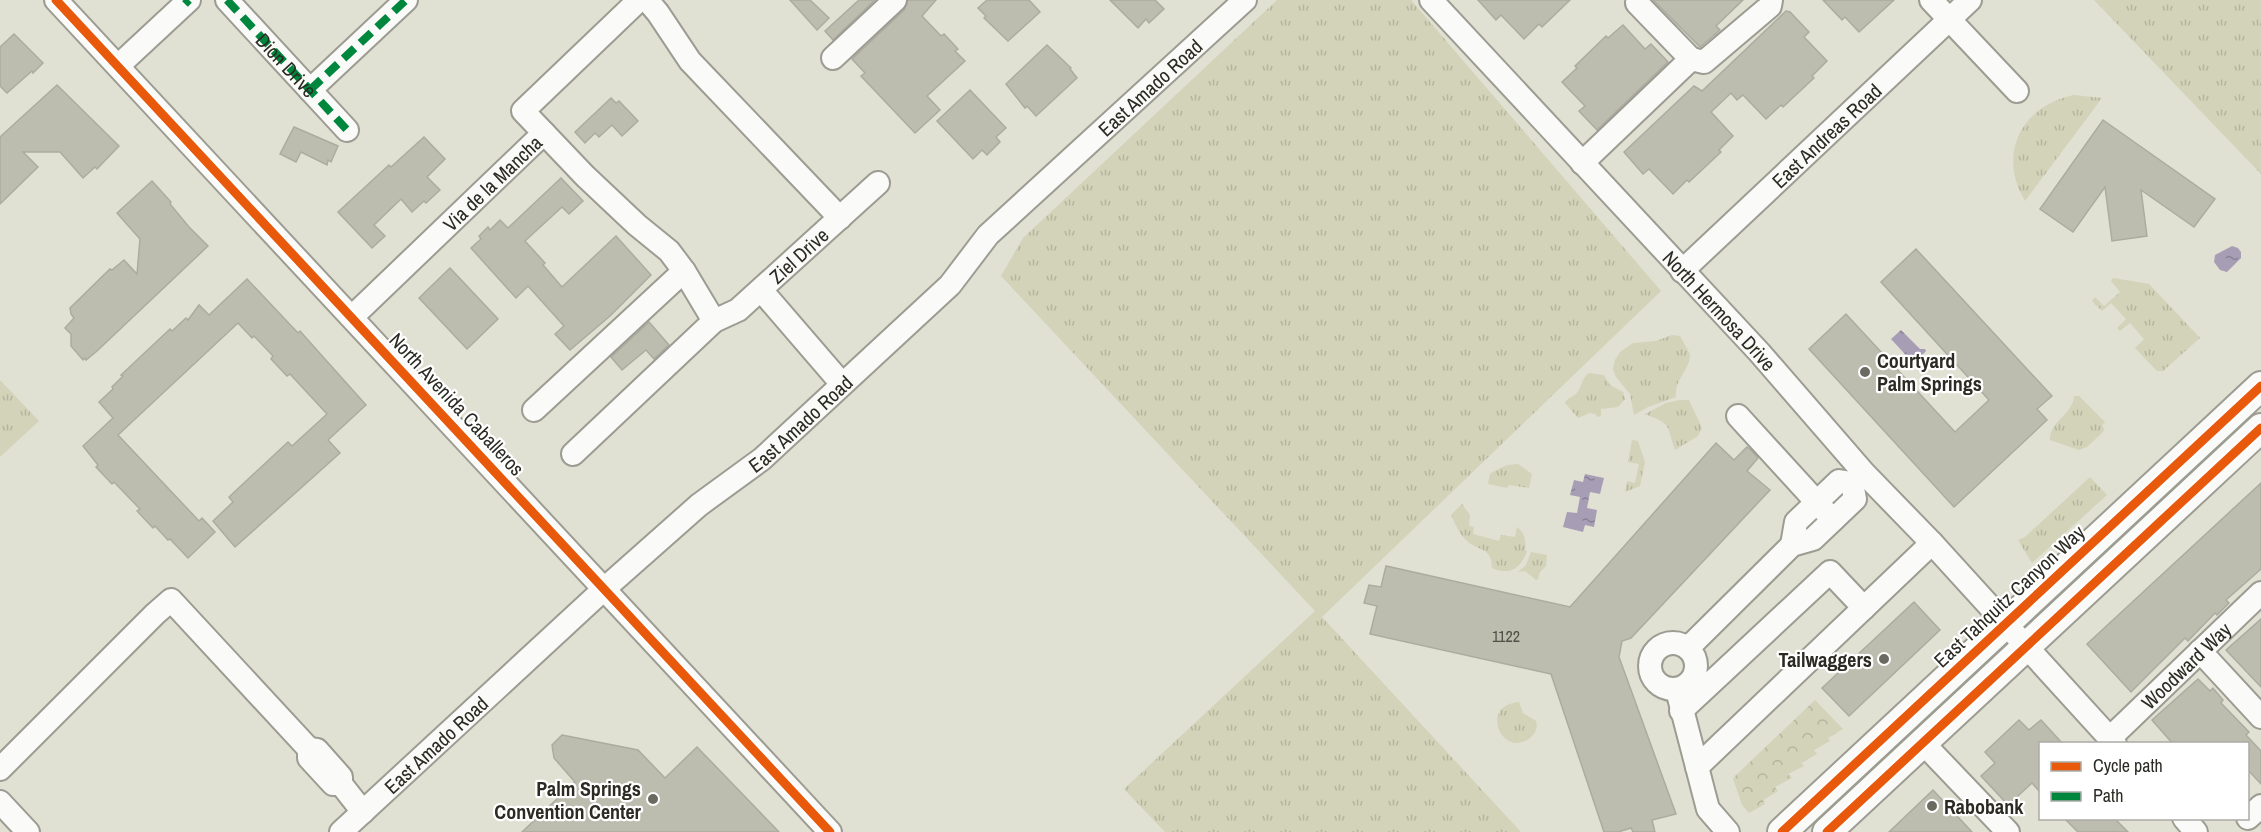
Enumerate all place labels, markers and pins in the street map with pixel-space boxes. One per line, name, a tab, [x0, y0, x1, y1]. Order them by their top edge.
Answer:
place label: Courtyard Palm Springs	[1877, 347, 1982, 397]
marker: Courtyard Palm Springs	[1858, 365, 1872, 379]
place label: Tailwaggers	[1778, 646, 1872, 673]
marker: Tailwaggers	[1877, 652, 1891, 666]
place label: Palm Springs Convention Center	[494, 775, 642, 825]
marker: Palm Springs Convention Center	[646, 792, 660, 806]
place label: Rabobank	[1944, 793, 2024, 820]
marker: Rabobank	[1925, 799, 1939, 813]

